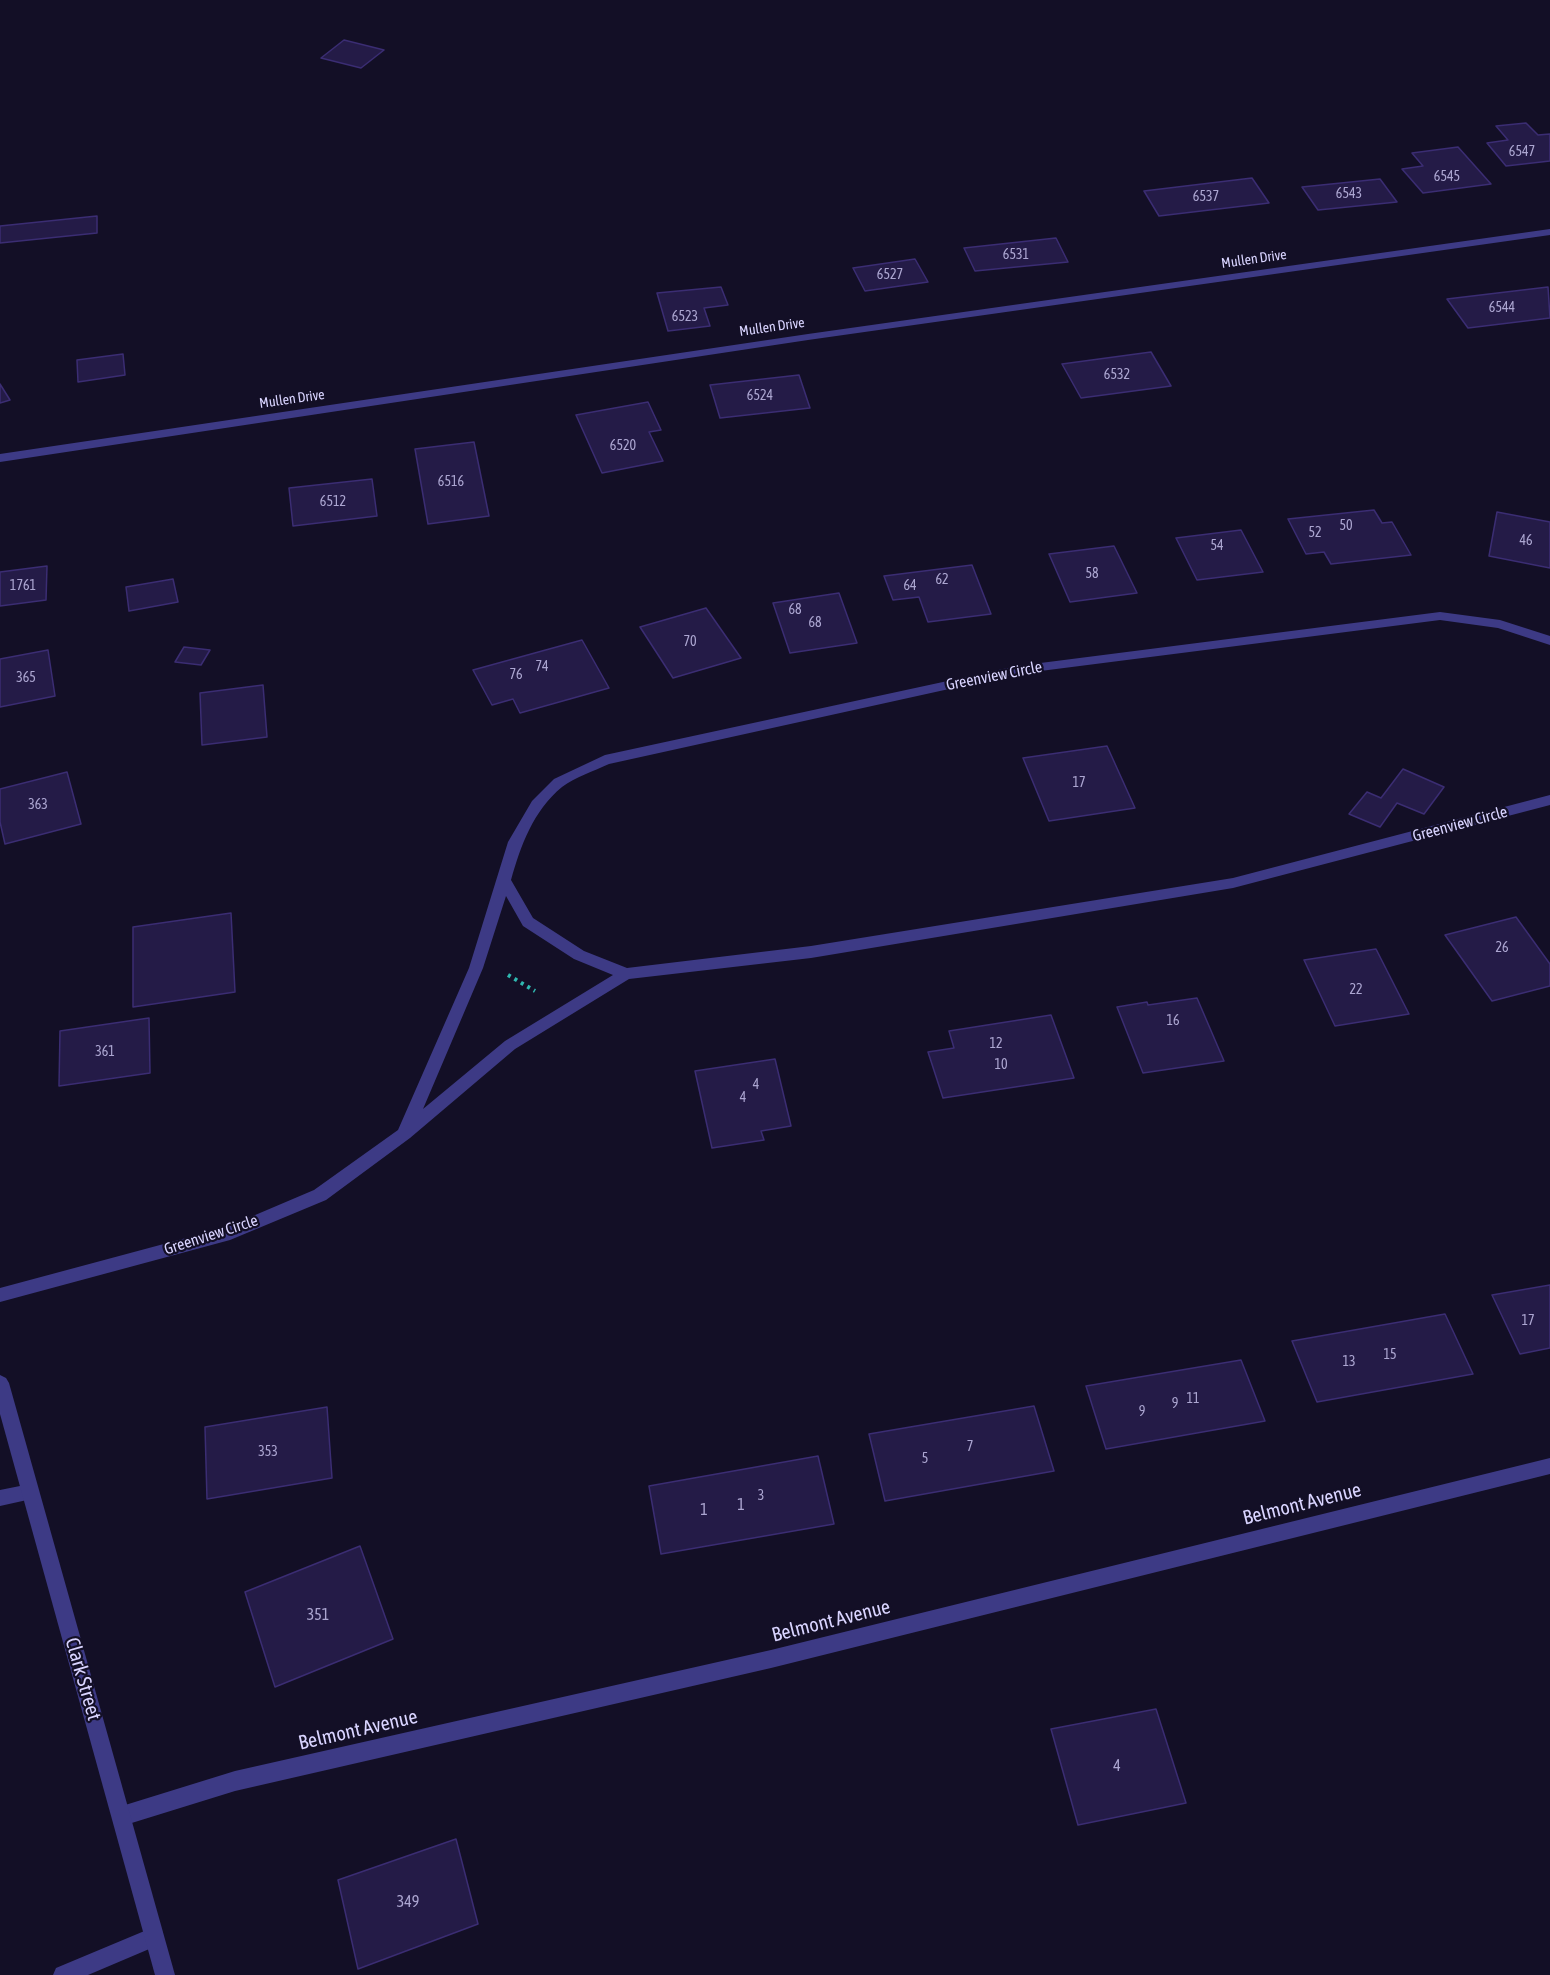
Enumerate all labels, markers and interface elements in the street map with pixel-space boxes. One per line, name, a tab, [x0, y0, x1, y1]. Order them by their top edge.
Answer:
house number: 6547	[1509, 144, 1535, 160]
house number: 6545	[1434, 169, 1460, 185]
house number: 6543	[1336, 186, 1362, 202]
house number: 6537	[1193, 189, 1219, 205]
street label: Mullen Drive	[1220, 246, 1288, 272]
house number: 6531	[1003, 247, 1029, 263]
house number: 6527	[877, 267, 903, 283]
house number: 6544	[1489, 300, 1515, 316]
house number: 6523	[672, 309, 698, 325]
street label: Mullen Drive	[738, 314, 806, 340]
house number: 6532	[1104, 367, 1130, 383]
street label: Mullen Drive	[258, 386, 326, 412]
house number: 6524	[747, 388, 773, 404]
house number: 6520	[610, 438, 636, 454]
house number: 6516	[438, 474, 464, 490]
house number: 6512	[320, 494, 346, 510]
house number: 50	[1339, 518, 1353, 534]
house number: 52	[1308, 525, 1322, 541]
house number: 46	[1519, 533, 1533, 549]
house number: 54	[1210, 538, 1224, 554]
house number: 58	[1085, 566, 1099, 582]
house number: 62	[935, 572, 949, 588]
house number: 1761	[10, 578, 36, 594]
house number: 64	[903, 578, 917, 594]
house number: 68	[788, 602, 802, 618]
house number: 68	[808, 615, 822, 631]
house number: 70	[683, 634, 697, 650]
street label: Greenview Circle	[944, 657, 1044, 695]
house number: 74	[535, 659, 549, 675]
house number: 76	[509, 667, 523, 683]
house number: 365	[16, 670, 36, 686]
house number: 17	[1072, 775, 1086, 791]
house number: 363	[28, 797, 48, 813]
street label: Greenview Circle	[1410, 802, 1510, 846]
house number: 26	[1495, 940, 1509, 956]
house number: 22	[1349, 982, 1363, 998]
house number: 16	[1166, 1013, 1180, 1029]
house number: 12	[989, 1036, 1003, 1052]
house number: 361	[95, 1044, 115, 1060]
house number: 10	[994, 1057, 1008, 1073]
house number: 4	[753, 1077, 759, 1093]
house number: 4	[740, 1090, 746, 1106]
street label: Greenview Circle	[162, 1211, 260, 1259]
house number: 17	[1521, 1313, 1535, 1329]
house number: 15	[1383, 1347, 1397, 1363]
house number: 13	[1342, 1354, 1356, 1370]
house number: 11	[1186, 1391, 1200, 1407]
house number: 9	[1172, 1396, 1178, 1412]
house number: 9	[1139, 1404, 1145, 1420]
house number: 7	[967, 1439, 973, 1455]
house number: 353	[258, 1444, 278, 1460]
house number: 5	[922, 1451, 928, 1467]
street label: Belmont Avenue	[1240, 1478, 1364, 1530]
house number: 3	[758, 1488, 764, 1504]
house number: 1	[737, 1495, 745, 1515]
house number: 1	[700, 1500, 708, 1520]
street label: Belmont Avenue	[769, 1595, 893, 1647]
house number: 351	[307, 1605, 329, 1625]
street label: Clark Street	[60, 1635, 106, 1723]
street label: Belmont Avenue	[296, 1705, 420, 1755]
house number: 4	[1113, 1756, 1121, 1776]
house number: 349	[397, 1892, 419, 1912]

